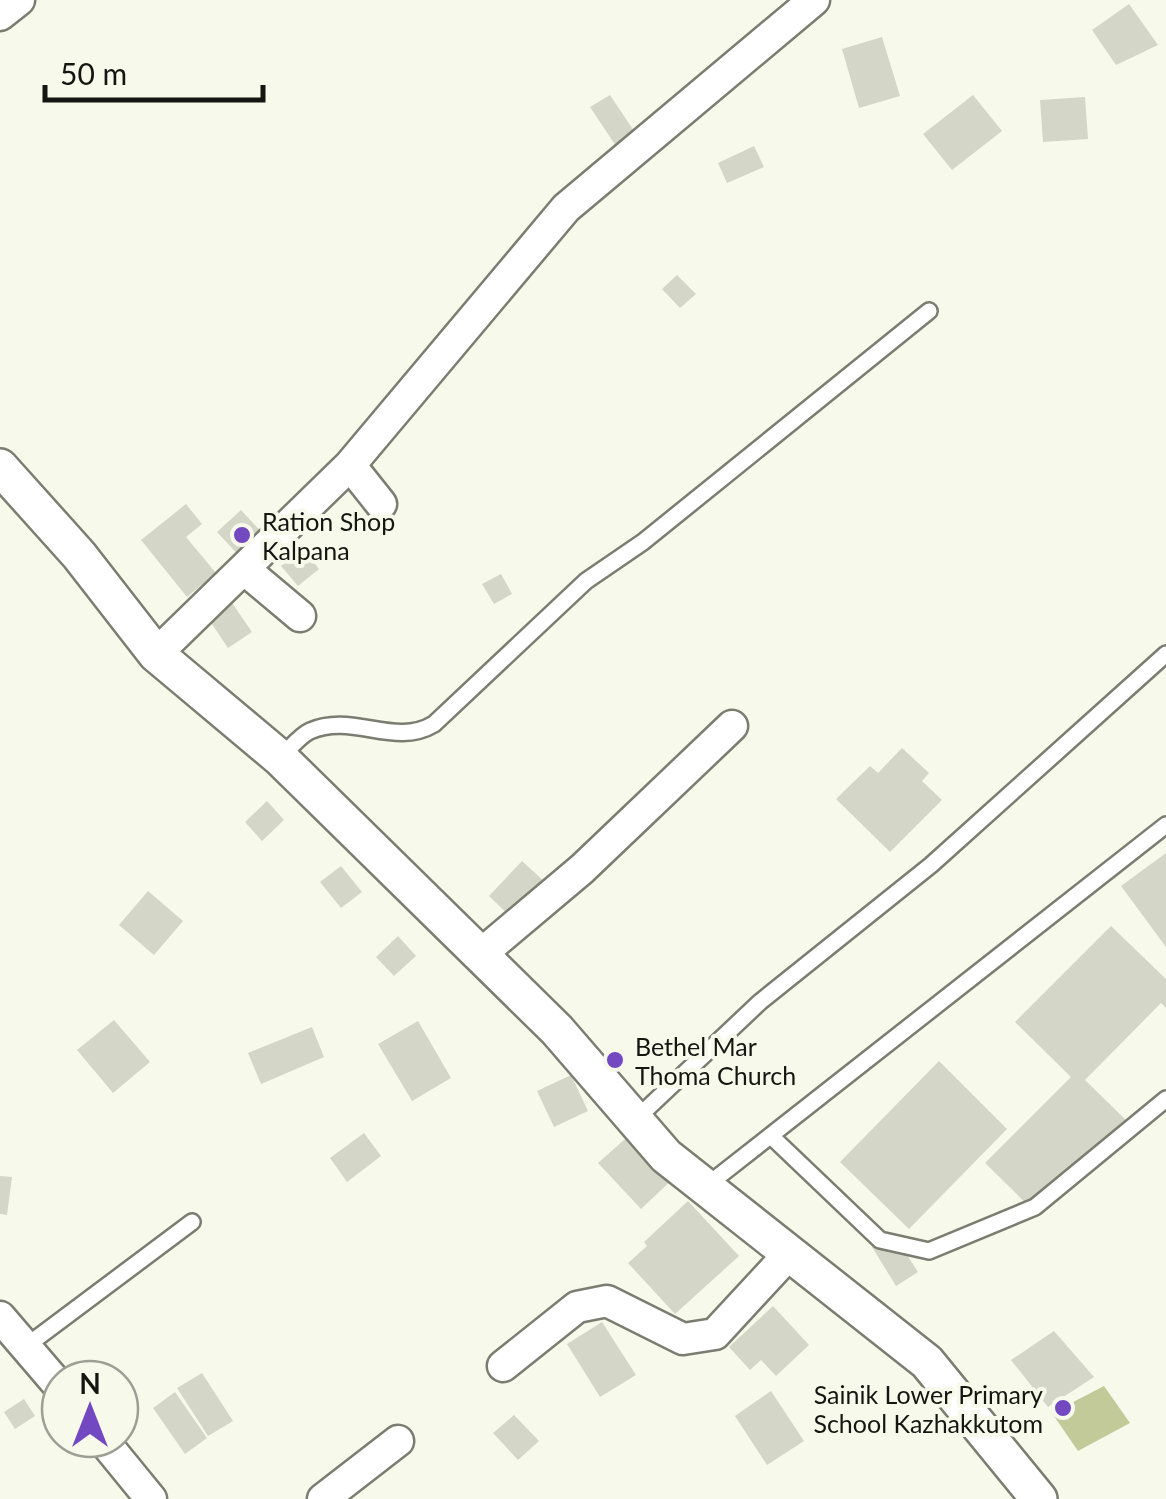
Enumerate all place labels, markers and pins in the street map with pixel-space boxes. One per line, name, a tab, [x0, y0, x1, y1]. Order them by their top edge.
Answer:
place label: Ration Shop Kalpana	[262, 506, 395, 565]
marker: Ration Shop Kalpana	[231, 524, 253, 546]
place label: Bethel Mar Thoma Church	[635, 1031, 796, 1090]
marker: Bethel Mar Thoma Church	[604, 1049, 626, 1071]
place label: Sainik Lower Primary School Kazhakkutom	[813, 1379, 1043, 1438]
marker: Sainik Lower Primary School Kazhakkutom	[1052, 1397, 1074, 1419]

